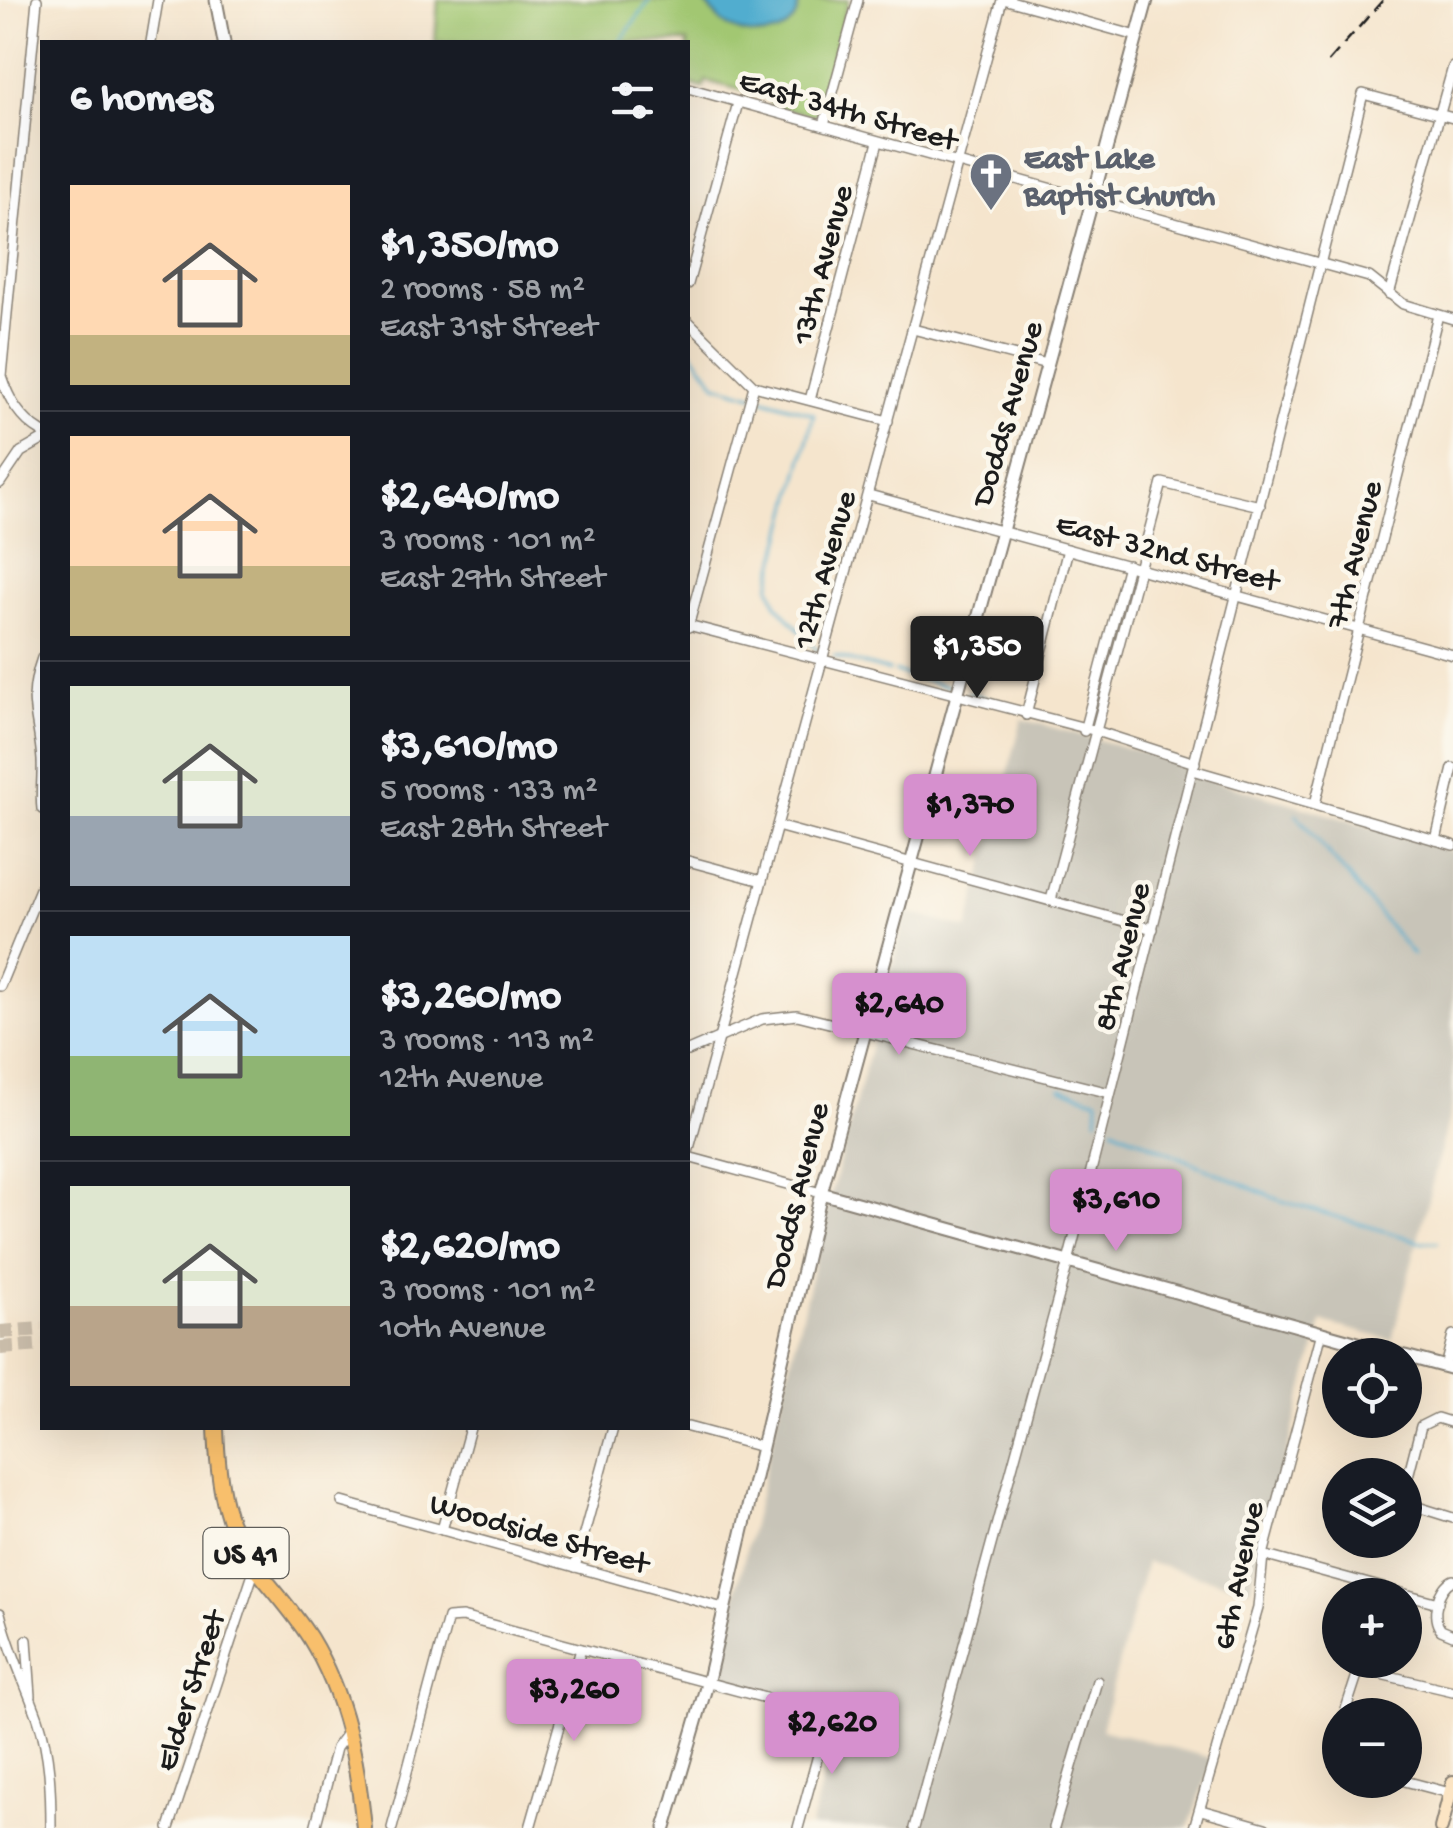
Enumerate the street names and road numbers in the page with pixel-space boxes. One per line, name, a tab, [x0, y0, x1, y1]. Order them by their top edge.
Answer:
street label: East 34th Street	[734, 64, 964, 163]
street label: 13th Avenue	[785, 181, 864, 350]
street label: Dodds Avenue	[965, 317, 1054, 513]
street label: 7th Avenue	[1320, 477, 1394, 634]
street label: 12th Avenue	[786, 486, 868, 655]
street label: East 32nd Street	[1051, 507, 1285, 604]
street label: 8th Avenue	[1088, 879, 1162, 1035]
street label: Dodds Avenue	[757, 1099, 840, 1295]
street label: Woodside Street	[425, 1486, 655, 1586]
street label: 6th Avenue	[1207, 1498, 1275, 1653]
road number: US 41	[204, 1528, 288, 1578]
street label: Elder Street	[149, 1604, 237, 1777]

